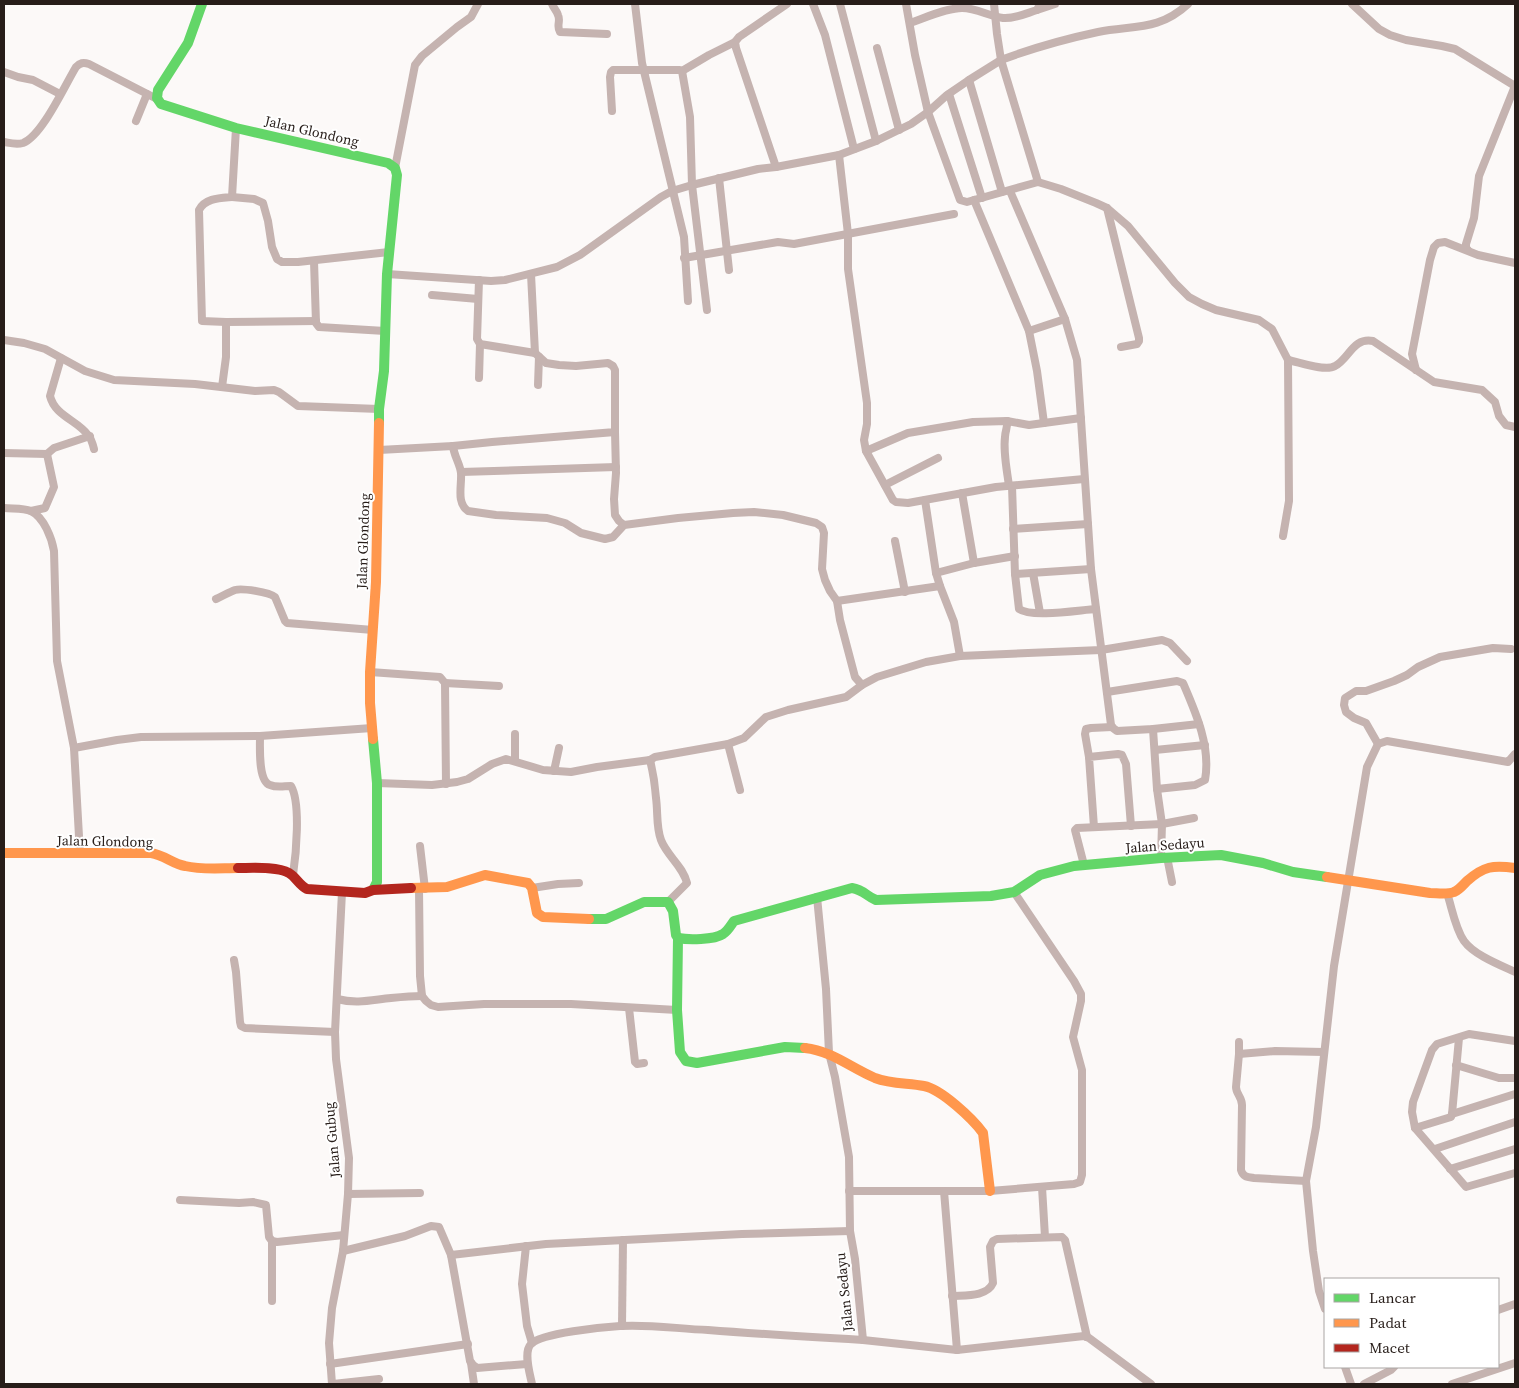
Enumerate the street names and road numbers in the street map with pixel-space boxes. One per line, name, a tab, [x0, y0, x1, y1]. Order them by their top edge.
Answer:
street label: Jalan Glondong	[262, 110, 361, 152]
street label: Jalan Glondong	[351, 493, 375, 590]
street label: Jalan Glondong	[56, 830, 153, 852]
street label: Jalan Sedayu	[1124, 832, 1205, 858]
street label: Jalan Gubug	[319, 1101, 345, 1180]
street label: Jalan Sedayu	[830, 1252, 858, 1333]

